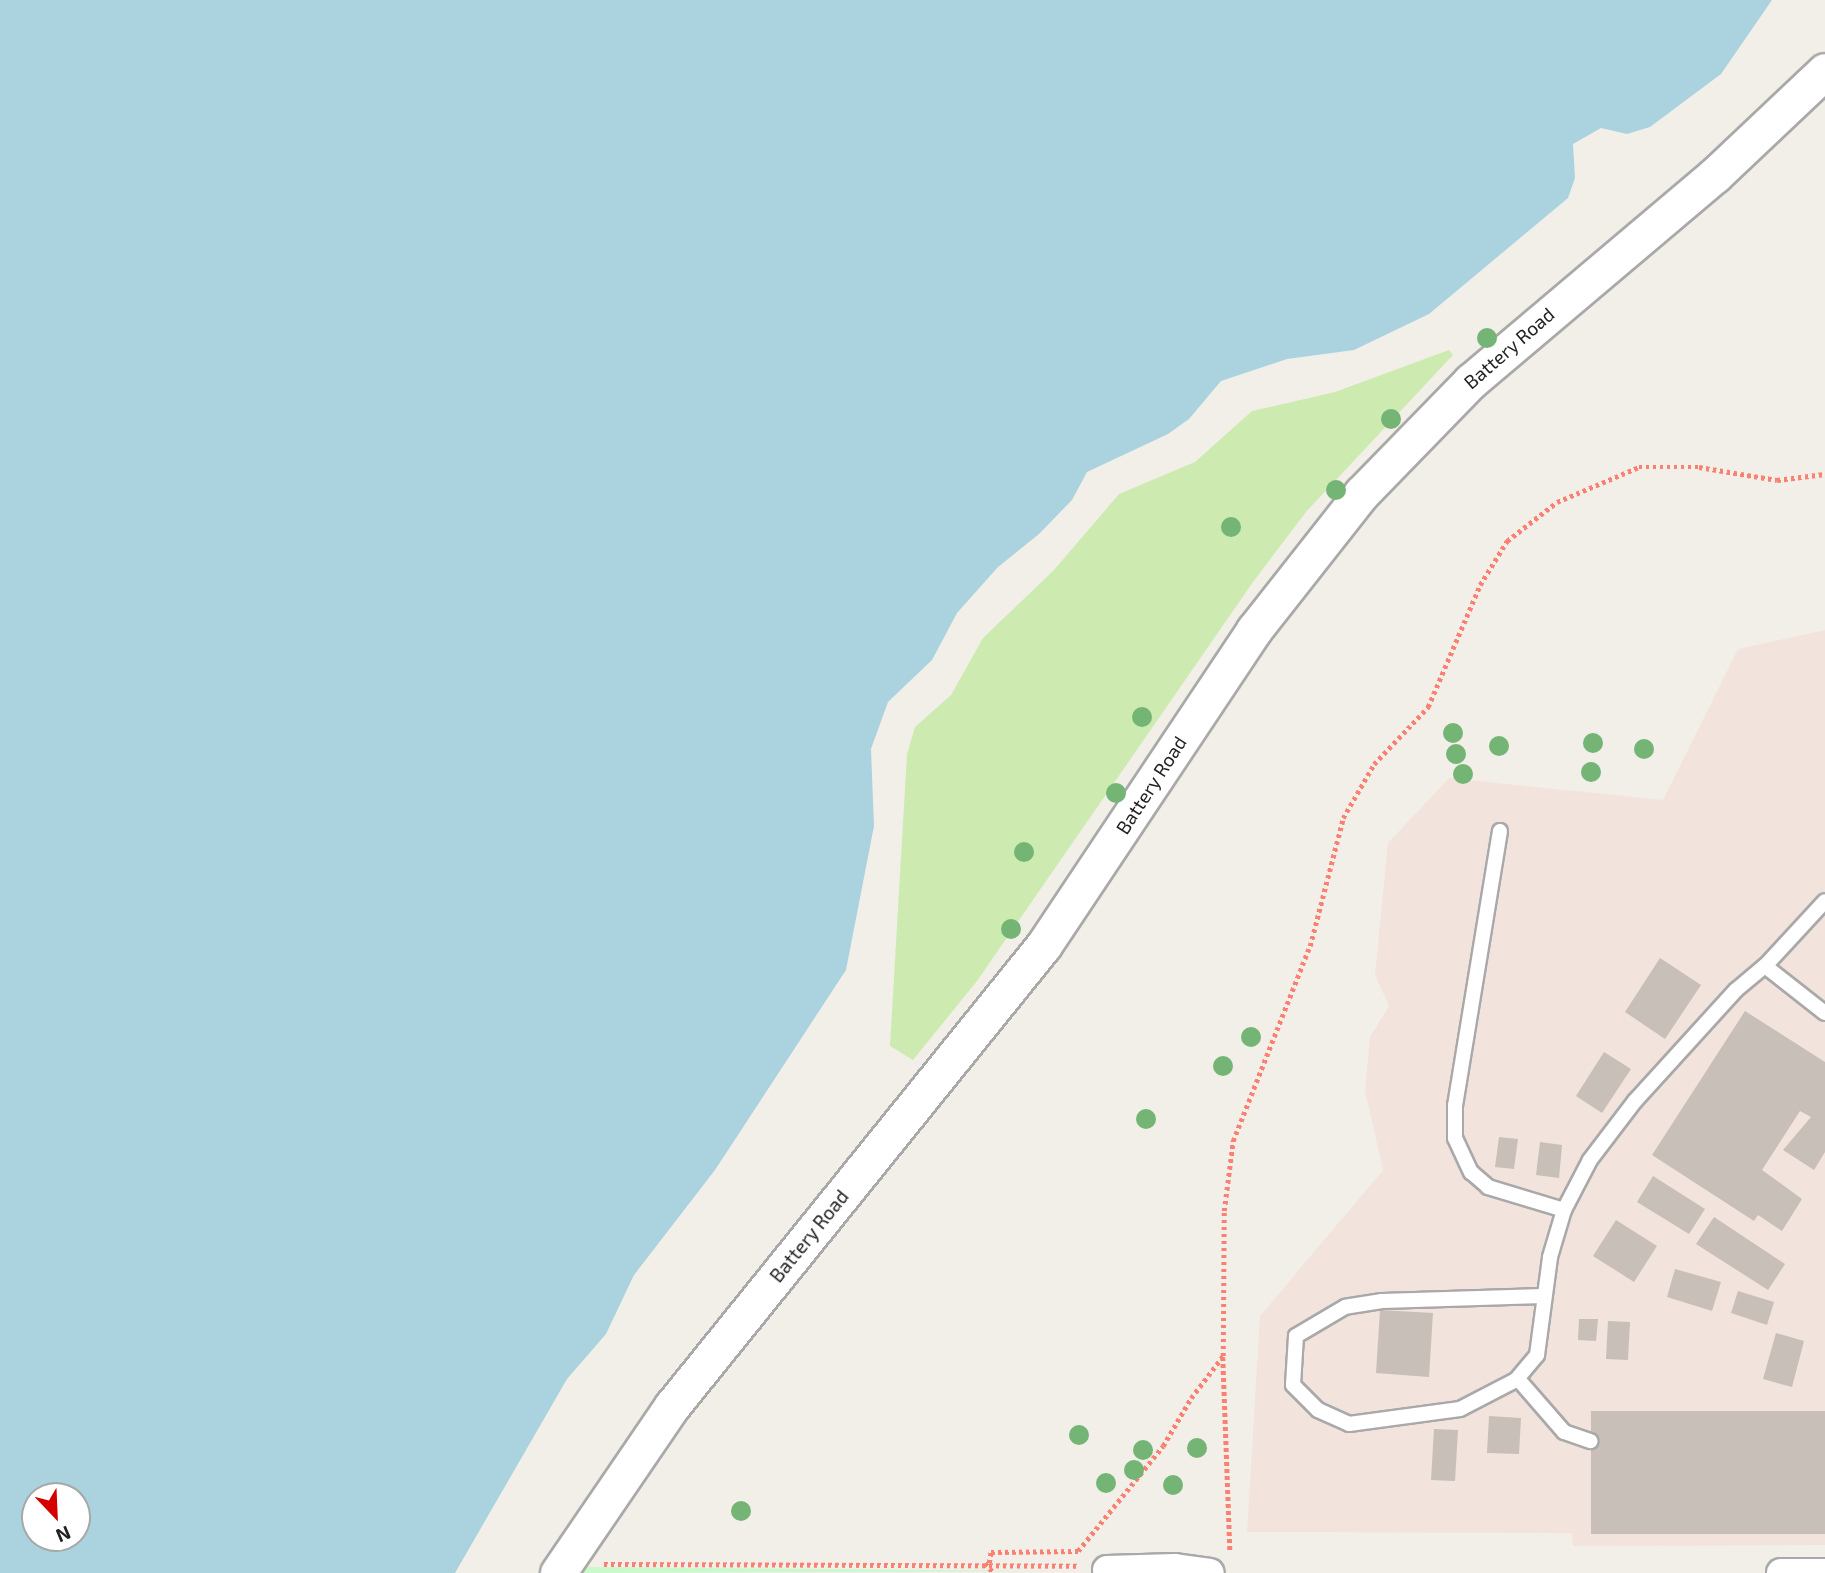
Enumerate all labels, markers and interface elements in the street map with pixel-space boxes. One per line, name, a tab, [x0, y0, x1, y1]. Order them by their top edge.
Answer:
street label: Battery Road	[1459, 302, 1559, 394]
street label: Battery Road	[1111, 732, 1191, 838]
street label: Battery Road	[765, 1185, 853, 1287]
north arrow	[21, 1482, 91, 1552]
text: N	[53, 1522, 74, 1548]

